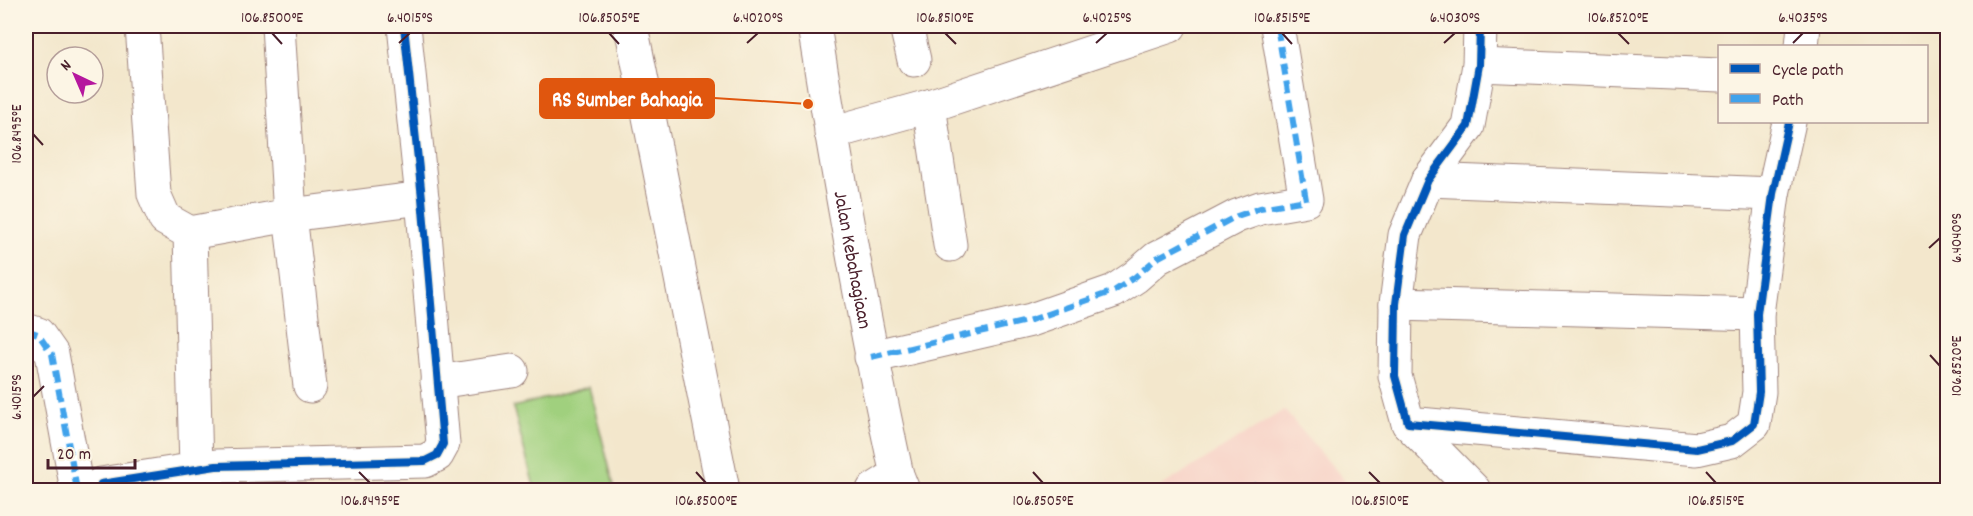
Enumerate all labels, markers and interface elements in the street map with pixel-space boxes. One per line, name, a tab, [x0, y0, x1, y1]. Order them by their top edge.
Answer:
text: 106.8500°E	[241, 8, 303, 30]
text: 6.4015°S	[387, 8, 433, 30]
text: 106.8505°E	[578, 8, 640, 30]
text: 6.4020°S	[733, 8, 783, 30]
text: 106.8510°E	[916, 8, 974, 30]
text: 6.4025°S	[1082, 8, 1132, 30]
text: 106.8515°E	[1254, 8, 1310, 30]
text: 6.4030°S	[1430, 8, 1480, 30]
text: 106.8520°E	[1588, 8, 1648, 30]
text: 6.4035°S	[1778, 8, 1828, 30]
north arrow	[45, 45, 105, 105]
legend	[1718, 45, 1928, 123]
text: N	[55, 55, 77, 77]
text: Cycle path	[1772, 59, 1843, 84]
callout: RS Sumber Bahagia	[540, 79, 714, 118]
text: RS Sumber Bahagia	[552, 87, 703, 117]
text: Path	[1772, 89, 1804, 114]
text: 106.8495°E	[7, 104, 29, 163]
street label: Jalan Kebahagiaan	[825, 189, 877, 332]
text: 6.4040°S	[1947, 213, 1969, 263]
text: 106.8520°E	[1947, 336, 1969, 396]
text: 6.4015°S	[7, 374, 29, 420]
scale bar	[48, 432, 135, 470]
text: 20 m	[57, 443, 91, 468]
text: 106.8495°E	[341, 491, 400, 513]
text: 106.8500°E	[675, 491, 737, 513]
text: 106.8505°E	[1012, 491, 1074, 513]
text: 106.8510°E	[1351, 491, 1409, 513]
text: 106.8515°E	[1688, 491, 1744, 513]

